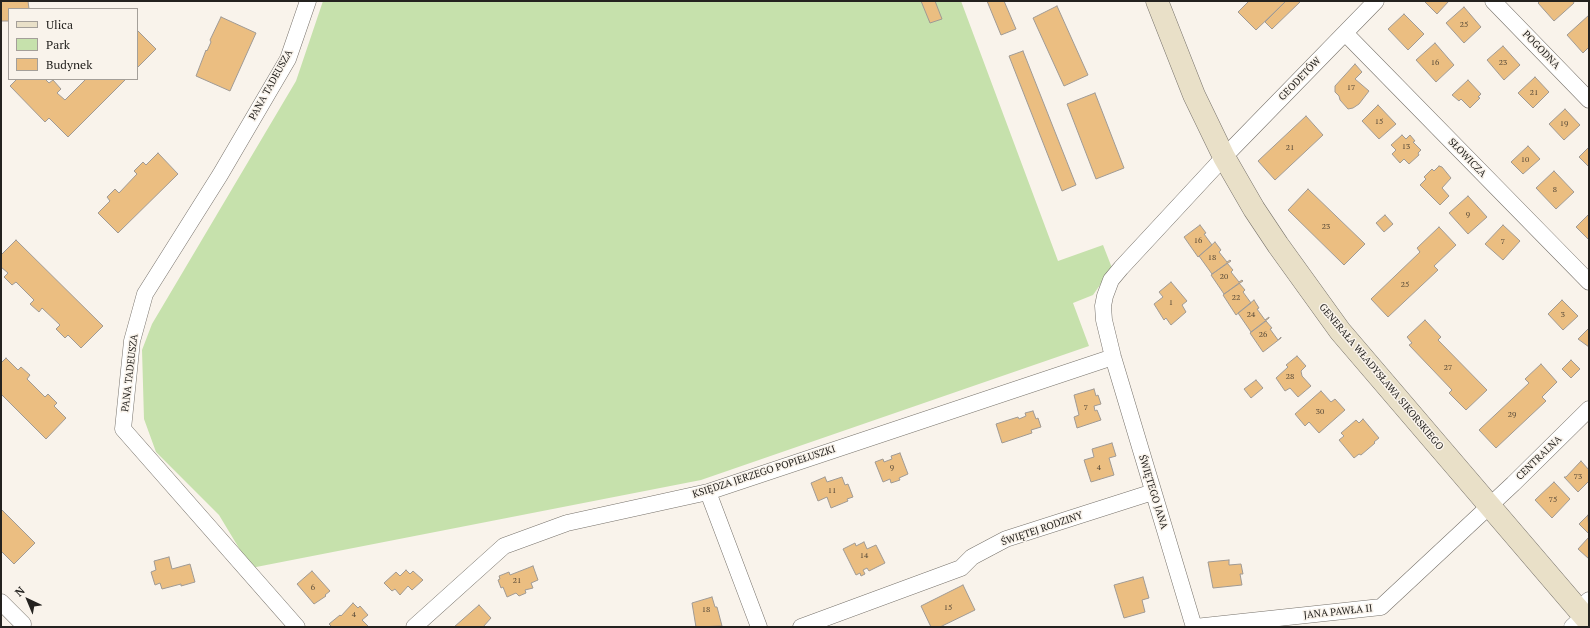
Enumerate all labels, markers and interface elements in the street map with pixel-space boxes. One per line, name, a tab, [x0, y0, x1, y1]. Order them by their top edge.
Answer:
legend	[8, 8, 138, 80]
text: Ulica	[46, 17, 73, 32]
house number: 25	[1460, 20, 1468, 30]
street label: POGODNA	[1520, 28, 1562, 72]
text: Park	[46, 37, 70, 52]
street label: PANA TADEUSZA	[247, 48, 295, 122]
street label: GEODETÓW	[1276, 55, 1324, 103]
text: Budynek	[46, 57, 92, 72]
house number: 16	[1431, 58, 1439, 68]
house number: 23	[1499, 58, 1507, 68]
house number: 17	[1347, 83, 1355, 93]
house number: 21	[1530, 88, 1538, 98]
house number: 15	[1375, 117, 1383, 127]
house number: 19	[1560, 119, 1568, 129]
street label: SŁOWICZA	[1445, 136, 1489, 180]
house number: 13	[1402, 142, 1410, 152]
house number: 21	[1286, 143, 1294, 153]
house number: 10	[1521, 155, 1529, 165]
house number: 8	[1553, 185, 1557, 195]
house number: 9	[1466, 210, 1470, 220]
house number: 23	[1322, 222, 1330, 232]
house number: 16	[1194, 236, 1202, 246]
house number: 7	[1501, 237, 1505, 247]
house number: 18	[1208, 253, 1216, 263]
house number: 20	[1220, 272, 1228, 282]
house number: 25	[1401, 280, 1409, 290]
house number: 22	[1232, 293, 1240, 303]
house number: 1	[1169, 298, 1173, 308]
street label: GENERAŁA WŁADYSŁAWA SIKORSKIEGO	[1316, 301, 1446, 453]
house number: 24	[1247, 310, 1255, 320]
house number: 3	[1561, 310, 1565, 320]
house number: 26	[1259, 330, 1267, 340]
street label: PANA TADEUSZA	[119, 333, 141, 413]
house number: 27	[1444, 363, 1452, 373]
house number: 28	[1286, 372, 1294, 382]
house number: 7	[1084, 403, 1088, 413]
house number: 30	[1316, 407, 1324, 417]
house number: 29	[1508, 410, 1516, 420]
street label: CENTRALNA	[1514, 433, 1564, 483]
street label: KSIĘDZA JERZEGO POPIEŁUSZKI	[691, 443, 837, 501]
street label: ŚWIĘTEGO JANA	[1136, 453, 1170, 531]
house number: 9	[890, 463, 894, 473]
house number: 4	[1097, 463, 1101, 473]
house number: 73	[1574, 472, 1582, 482]
house number: 11	[828, 486, 836, 496]
house number: 75	[1549, 495, 1557, 505]
street label: ŚWIĘTEJ RODZINY	[1000, 509, 1084, 549]
house number: 14	[860, 551, 868, 561]
house number: 21	[513, 576, 521, 586]
north arrow	[8, 580, 48, 620]
text: N	[12, 583, 28, 599]
house number: 6	[311, 583, 315, 593]
street label: JANA PAWŁA II	[1303, 602, 1373, 622]
house number: 15	[944, 603, 952, 613]
house number: 18	[702, 605, 710, 615]
house number: 4	[352, 610, 356, 620]

